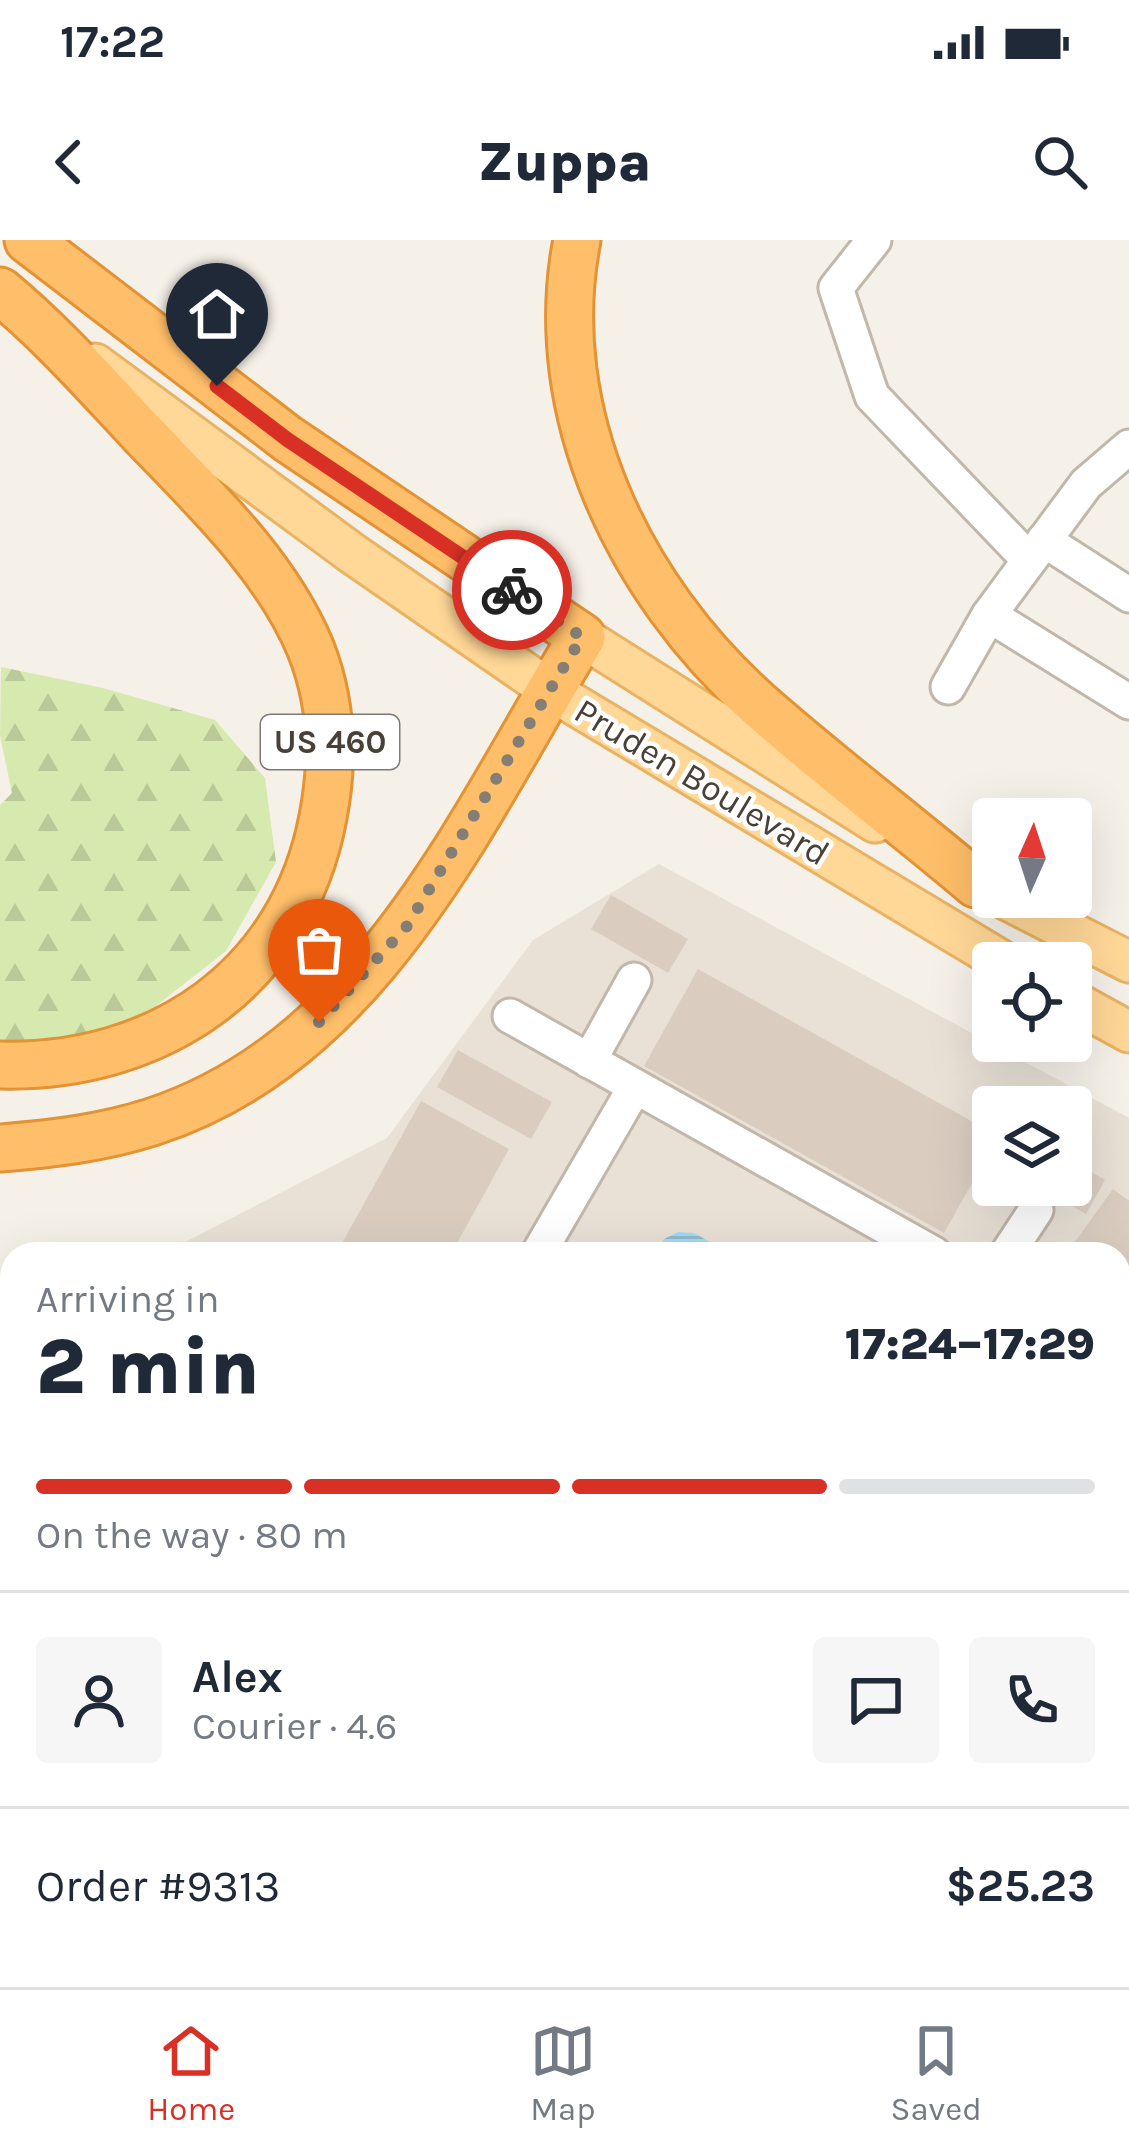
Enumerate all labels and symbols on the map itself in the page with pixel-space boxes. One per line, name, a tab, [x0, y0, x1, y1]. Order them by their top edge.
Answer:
pin	[166, 263, 268, 386]
courier	[452, 530, 572, 650]
street label: Pruden Boulevard	[567, 689, 837, 875]
road number: US 460	[261, 715, 399, 769]
north arrow	[972, 798, 1092, 918]
pin	[268, 899, 370, 1022]

